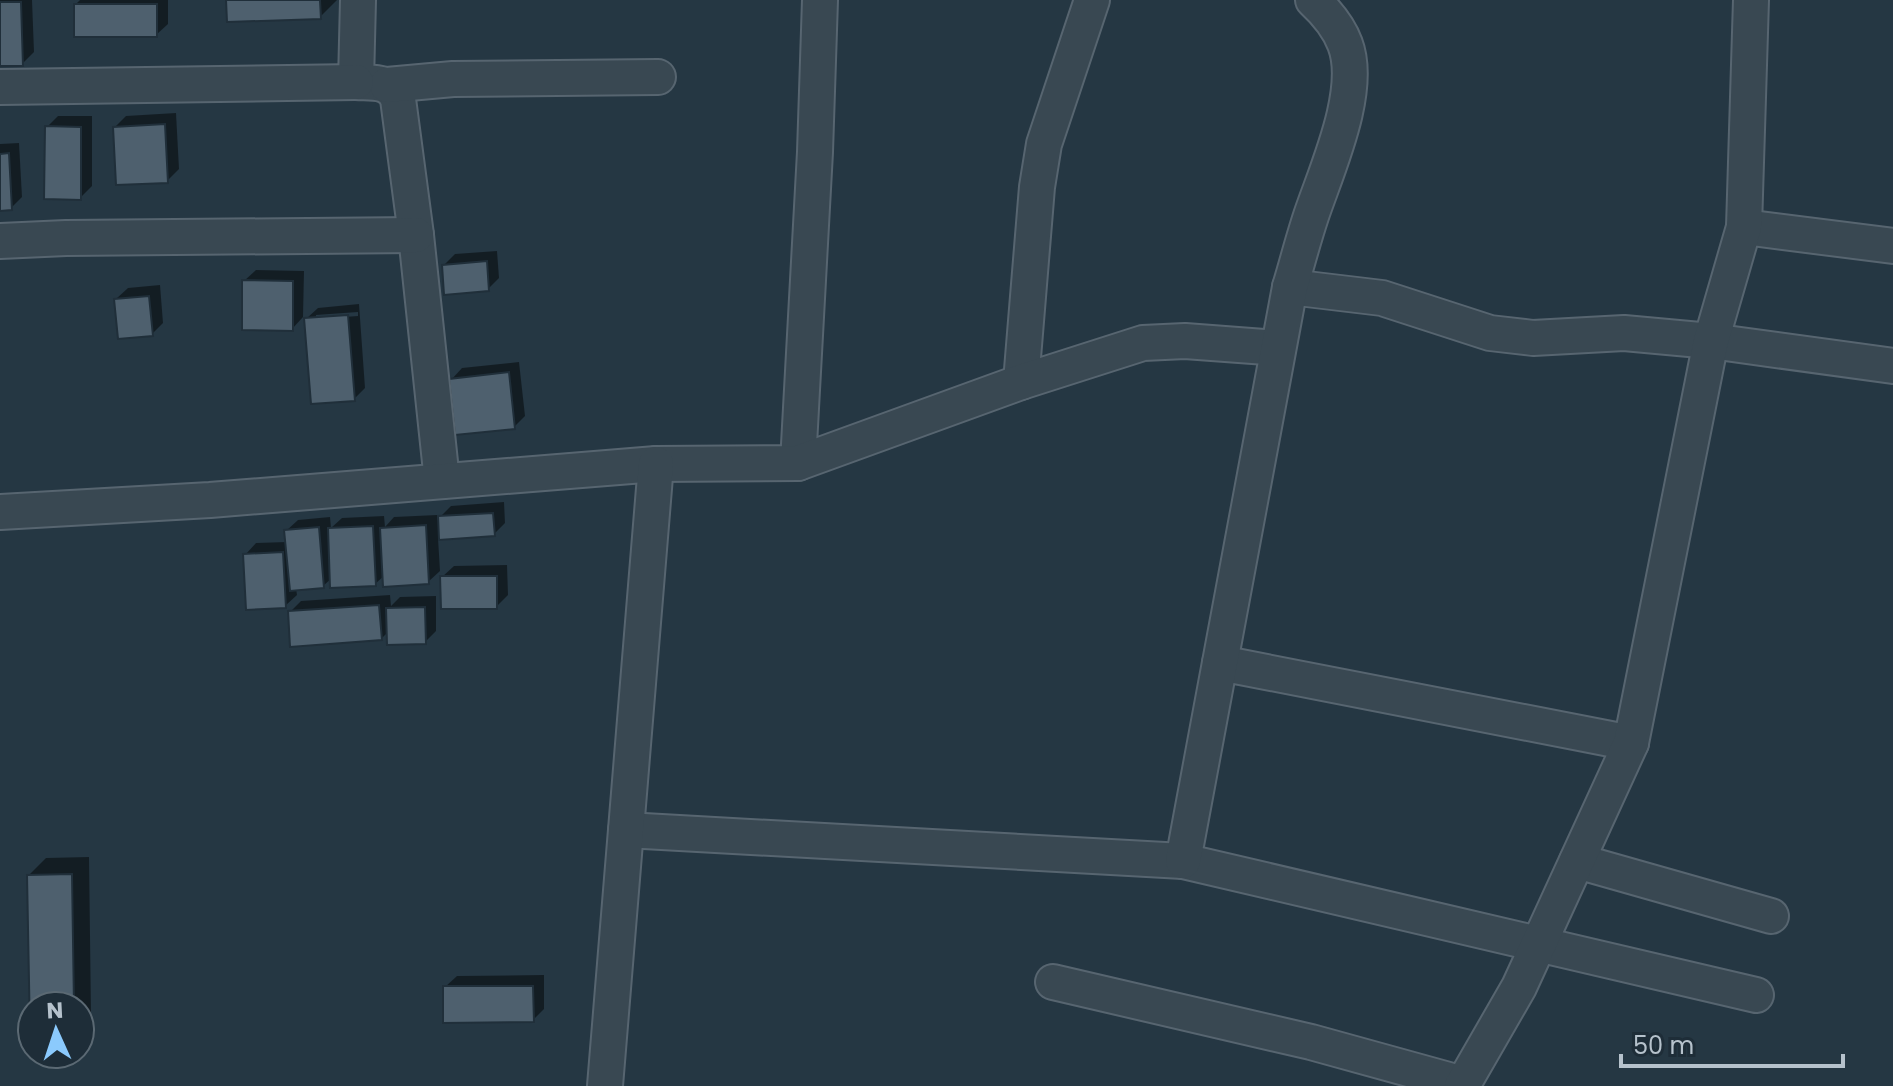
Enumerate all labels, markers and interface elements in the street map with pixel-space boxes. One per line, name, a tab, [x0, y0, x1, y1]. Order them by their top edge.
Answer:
north arrow	[16, 990, 96, 1070]
text: N	[46, 995, 64, 1026]
scale bar	[1621, 1018, 1843, 1068]
text: 50 m	[1633, 1029, 1694, 1062]

